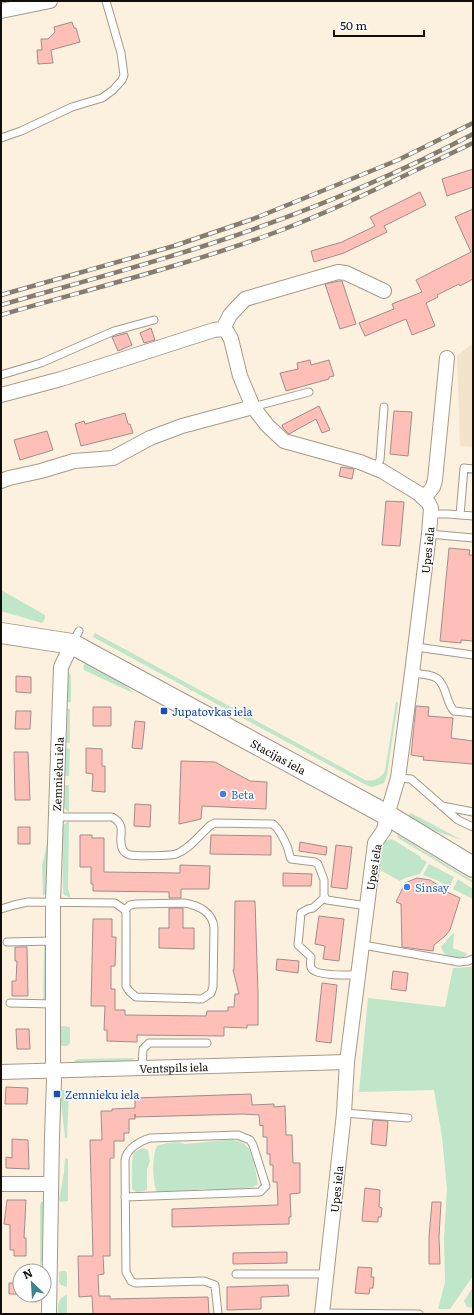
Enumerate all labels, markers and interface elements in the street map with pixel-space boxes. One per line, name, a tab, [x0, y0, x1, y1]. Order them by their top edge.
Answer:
scale bar	[334, 12, 424, 38]
text: 50 m	[340, 16, 367, 34]
street label: Upes iela	[417, 526, 437, 574]
place label: Jupatovkas iela	[172, 703, 253, 719]
marker: Jupatovkas iela	[159, 706, 169, 716]
street label: Stacijas iela	[248, 735, 309, 778]
street label: Zemnieku iela	[48, 737, 67, 812]
place label: Beta	[231, 786, 254, 802]
marker: Beta	[218, 789, 228, 799]
street label: Upes iela	[361, 842, 385, 891]
place label: Sinsay	[415, 879, 450, 895]
marker: Sinsay	[402, 882, 412, 892]
street label: Ventspils iela	[139, 1058, 209, 1076]
place label: Zemnieku iela	[65, 1086, 140, 1102]
marker: Zemnieku iela	[52, 1089, 62, 1099]
street label: Upes iela	[326, 1165, 346, 1213]
north arrow	[12, 1263, 52, 1303]
text: N	[20, 1264, 35, 1282]

